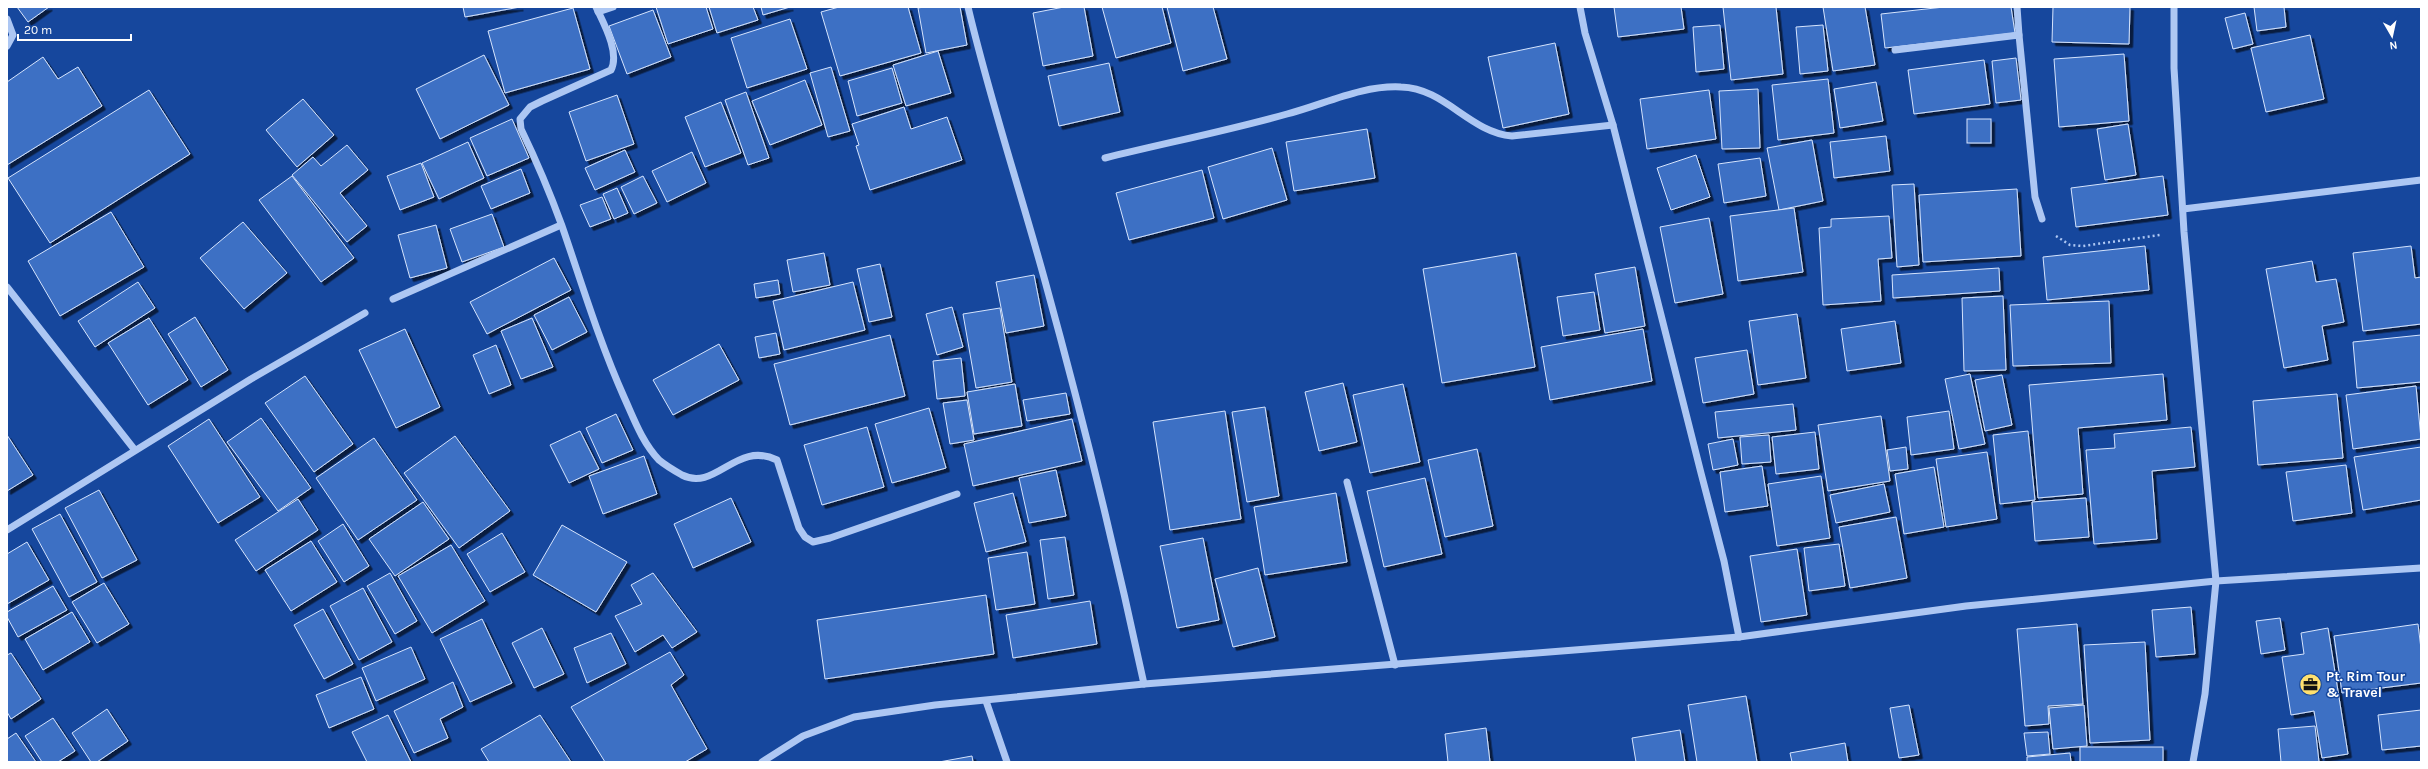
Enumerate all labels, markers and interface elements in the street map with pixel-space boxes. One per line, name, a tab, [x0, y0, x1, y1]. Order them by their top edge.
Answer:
scale bar	[18, 16, 131, 42]
north arrow	[2372, 16, 2412, 56]
text: 20 m	[24, 23, 52, 37]
text: N	[2389, 38, 2398, 52]
place label: Pt. Rim Tour & Travel	[2326, 668, 2406, 701]
office icon: Pt. Rim Tour & Travel	[2298, 671, 2324, 697]

